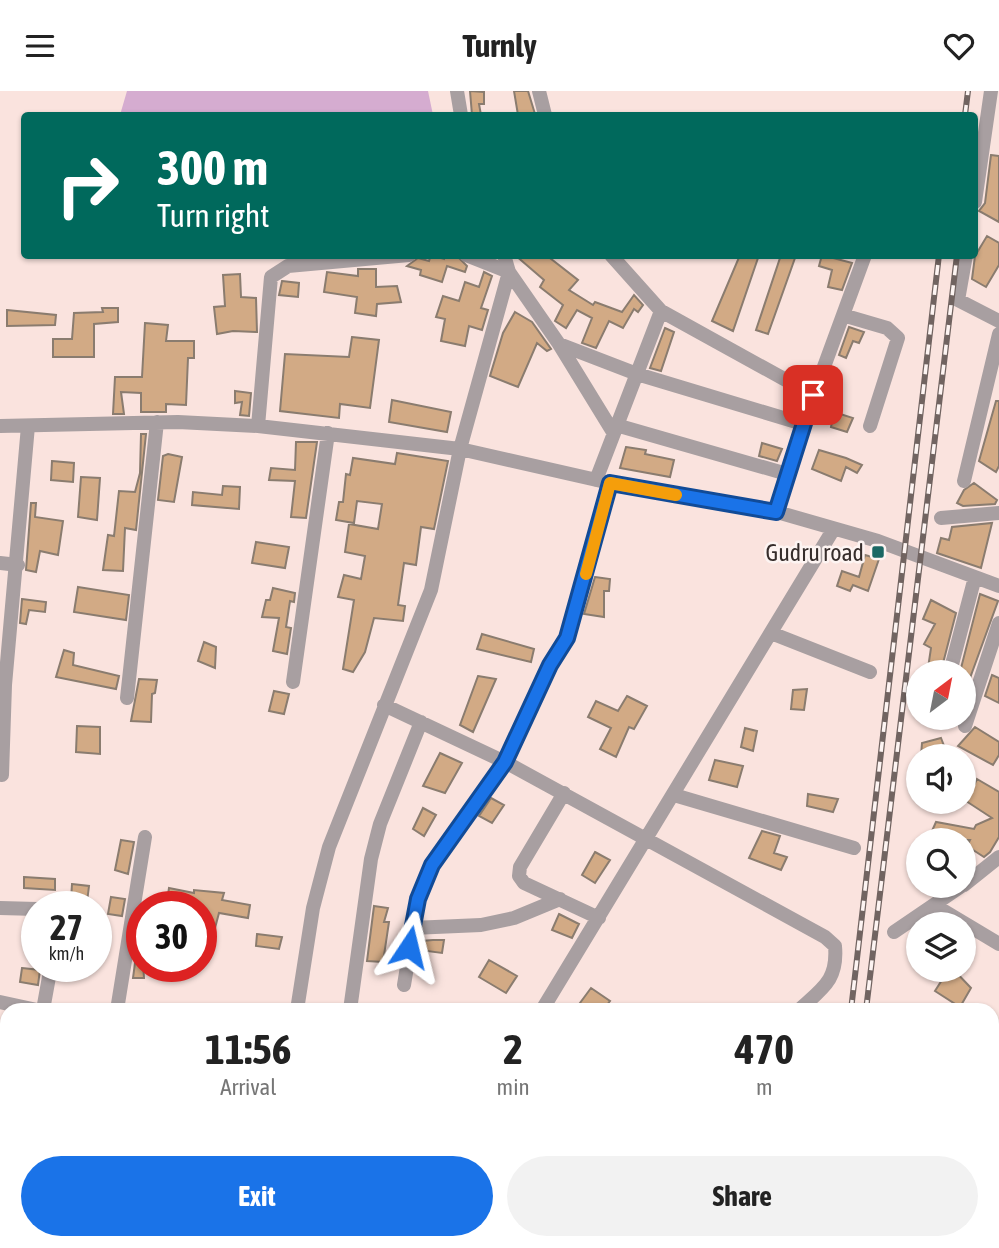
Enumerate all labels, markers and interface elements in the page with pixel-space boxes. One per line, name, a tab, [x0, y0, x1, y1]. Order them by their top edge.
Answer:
icon: menu	[21, 27, 59, 65]
text: Turnly	[462, 27, 537, 64]
icon: heart	[940, 27, 978, 65]
text: 300 m	[157, 139, 268, 195]
icon: right	[42, 140, 133, 231]
text: Turn right	[157, 197, 270, 234]
pin	[783, 365, 843, 425]
icon: arrive	[794, 376, 832, 414]
place label: Gudru road	[765, 539, 864, 566]
marker: Gudru road	[870, 544, 886, 560]
north arrow	[906, 660, 976, 730]
map controls	[906, 660, 976, 982]
button: sound	[906, 744, 976, 814]
button: search	[906, 828, 976, 898]
speed limit sign: 30	[126, 891, 217, 982]
text: 27	[50, 907, 83, 947]
position arrow	[372, 910, 446, 984]
button: layers	[906, 912, 976, 982]
text: km/h	[49, 943, 84, 964]
text: 11:56	[205, 1025, 292, 1073]
text: 2	[503, 1025, 523, 1073]
text: 470	[735, 1025, 794, 1073]
text: Arrival	[220, 1074, 276, 1100]
text: min	[497, 1074, 530, 1100]
text: m	[756, 1074, 773, 1100]
button: Exit	[21, 1156, 493, 1236]
button: Share	[507, 1156, 978, 1236]

